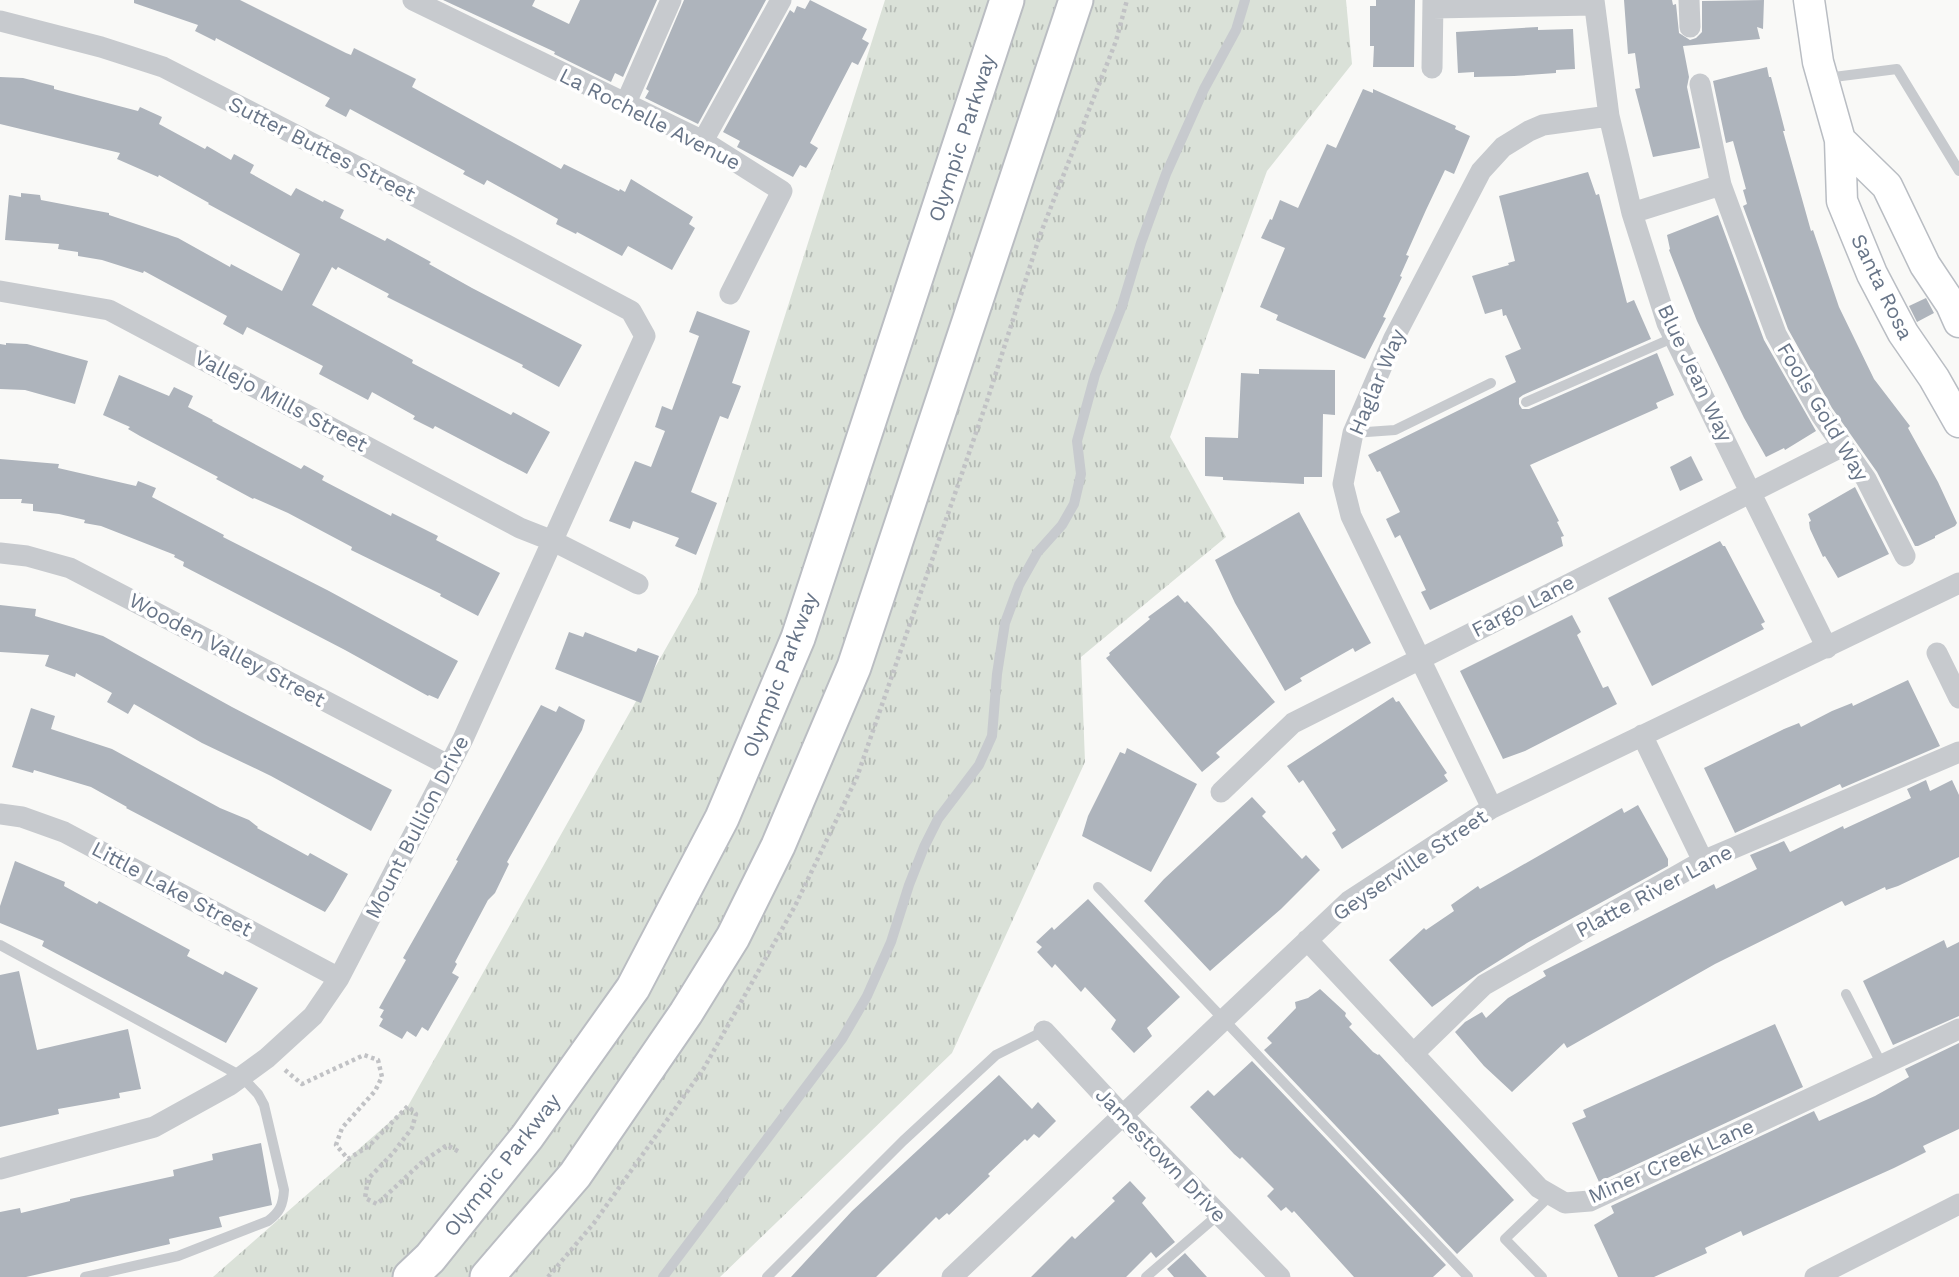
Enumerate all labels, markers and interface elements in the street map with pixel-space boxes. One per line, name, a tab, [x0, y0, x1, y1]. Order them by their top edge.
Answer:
street label: Olympic Parkway	[923, 51, 1000, 225]
street label: La Rochelle Avenue	[556, 62, 745, 175]
street label: Sutter Buttes Street	[225, 91, 420, 207]
street label: Santa Rosa	[1846, 230, 1919, 344]
street label: Blue Jean Way	[1653, 300, 1738, 446]
street label: Haglar Way	[1343, 325, 1410, 439]
street label: Fools Gold Way	[1772, 338, 1875, 486]
street label: Vallejo Mills Street	[190, 344, 372, 457]
street label: Fargo Lane	[1467, 569, 1578, 642]
street label: Wooden Valley Street	[125, 587, 330, 712]
street label: Olympic Parkway	[737, 589, 823, 761]
street label: Mount Bullion Drive	[360, 731, 474, 923]
street label: Geyserville Street	[1328, 804, 1492, 926]
street label: Little Lake Street	[88, 836, 257, 942]
street label: Platte River Lane	[1571, 839, 1736, 942]
street label: Jamestown Drive	[1091, 1082, 1232, 1227]
street label: Olympic Parkway	[438, 1088, 565, 1241]
street label: Miner Creek Lane	[1584, 1113, 1758, 1208]

